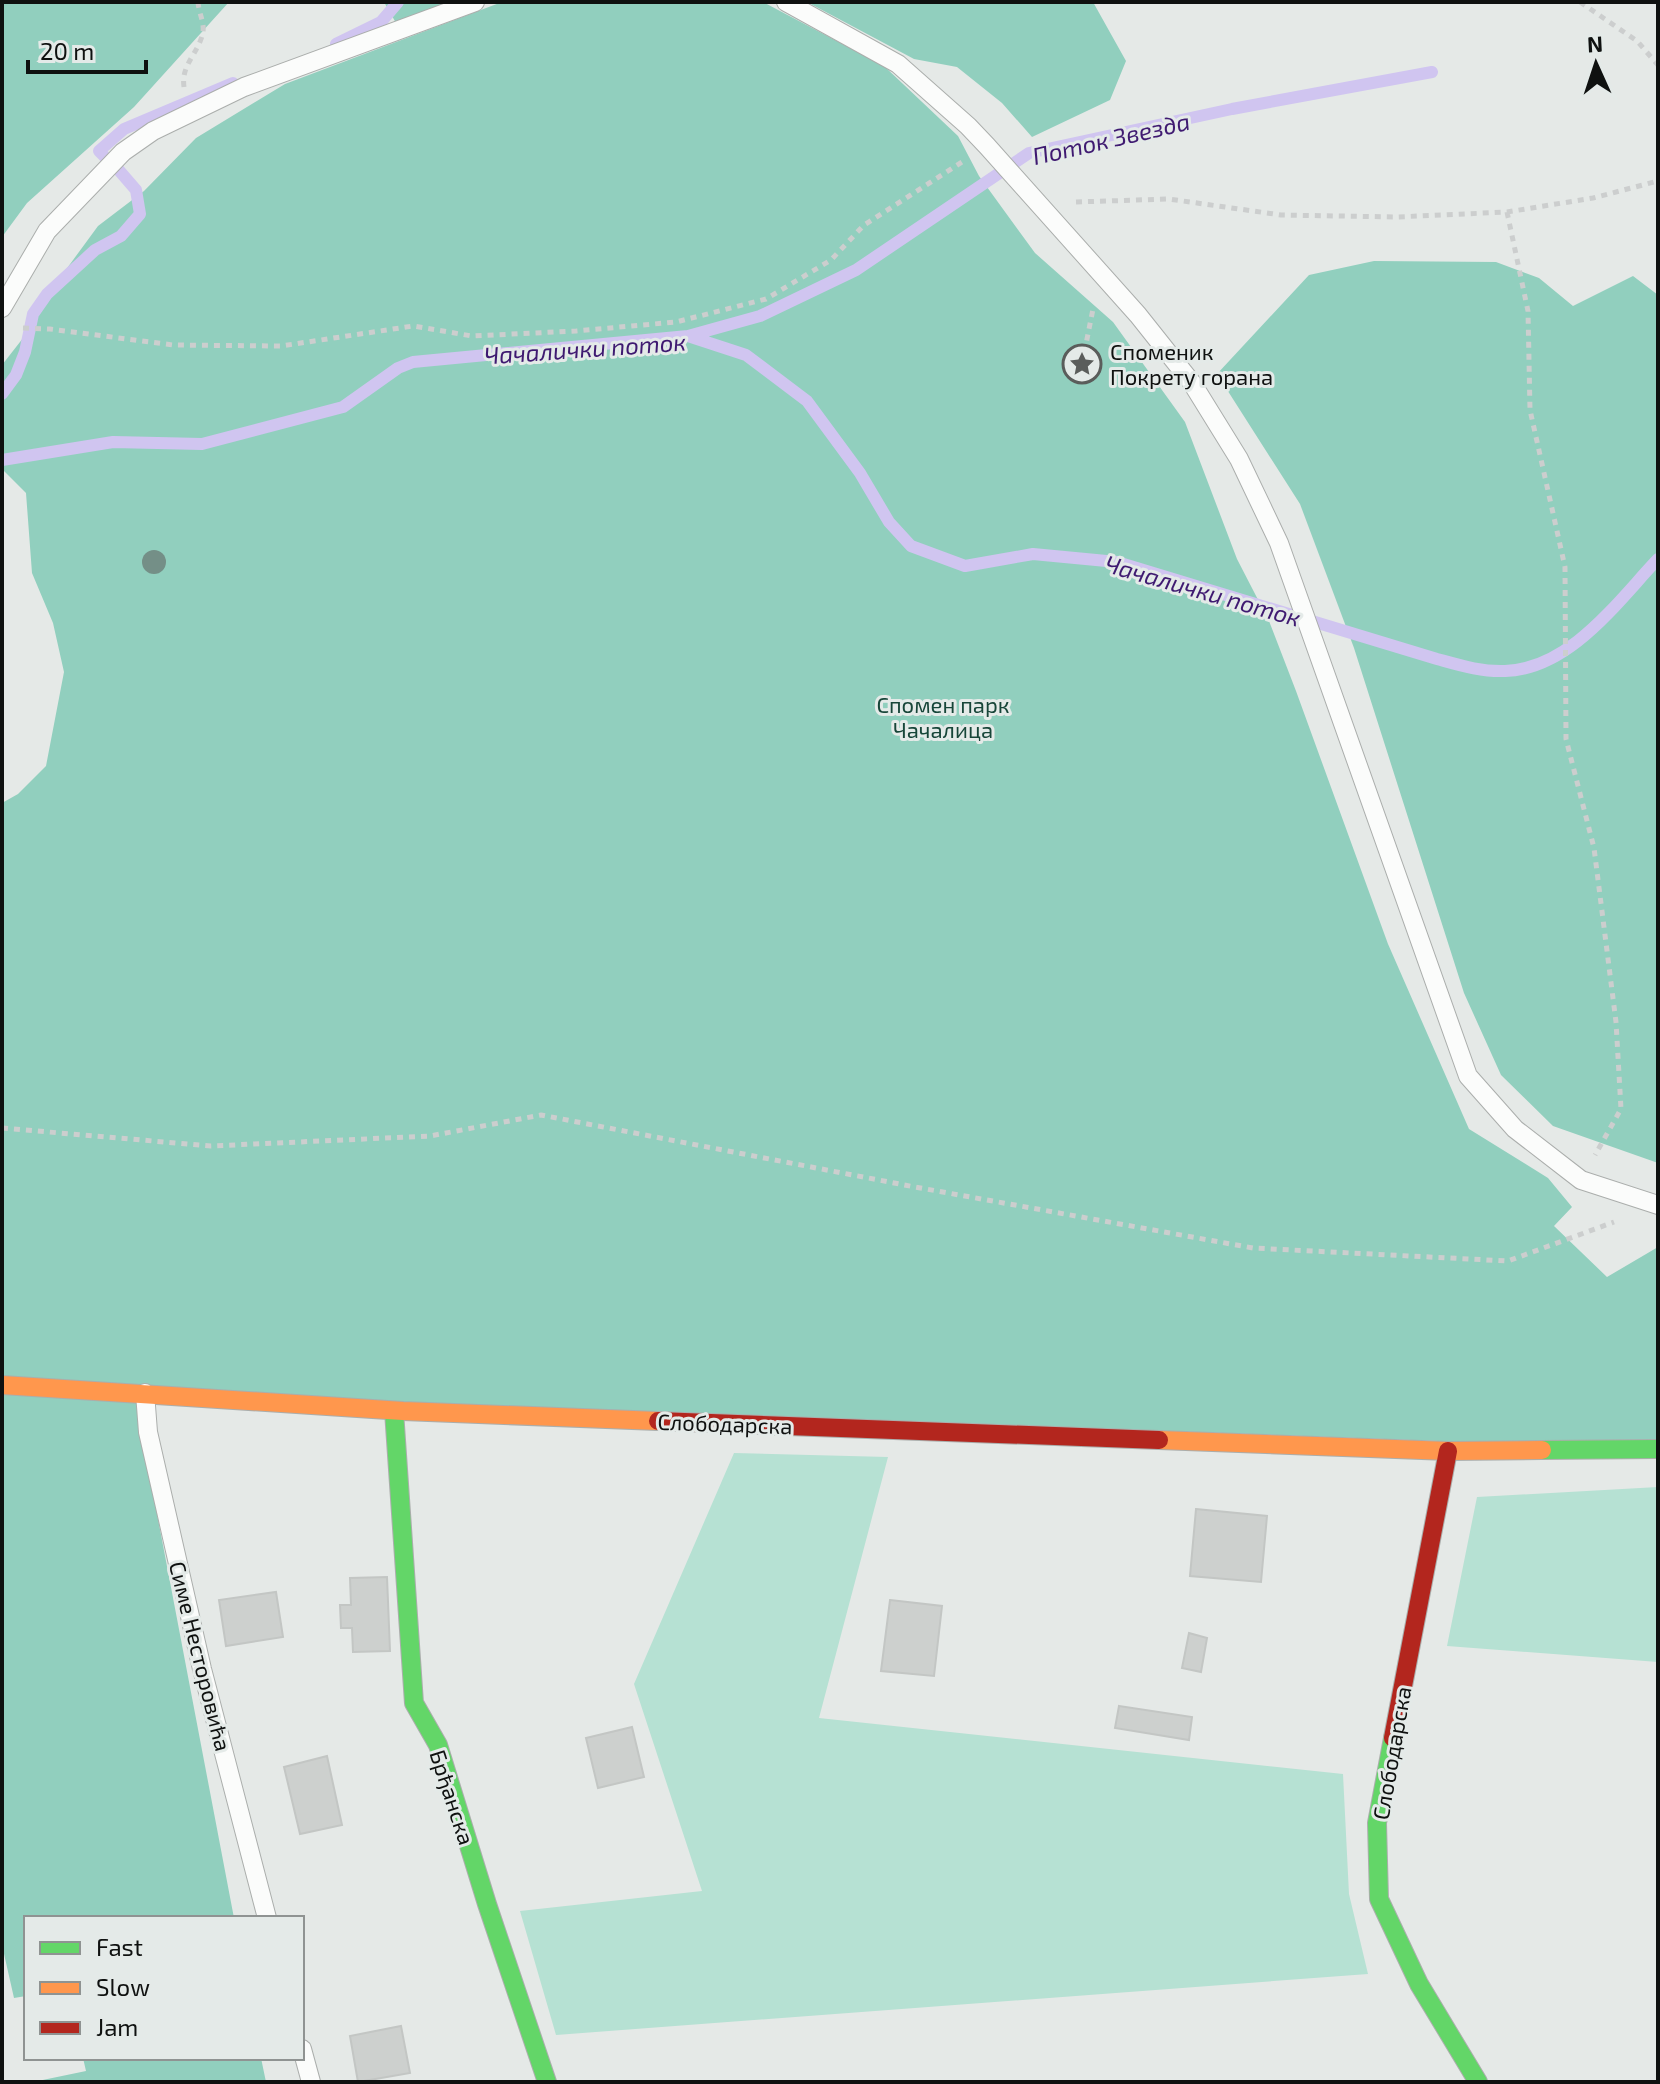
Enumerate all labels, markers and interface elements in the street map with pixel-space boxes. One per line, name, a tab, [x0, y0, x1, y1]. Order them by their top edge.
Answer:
scale bar	[28, 24, 146, 74]
north arrow	[1556, 24, 1636, 104]
text: N	[1586, 30, 1604, 56]
text: 20 m	[40, 36, 94, 65]
water label: Поток Звезда	[1029, 106, 1193, 170]
water label: Чачалички поток	[483, 326, 687, 370]
place label: Споменик Покрету горана	[1110, 338, 1273, 390]
place icon: Споменик Покрету горана	[1061, 343, 1103, 385]
water label: Чачалички поток	[1102, 548, 1304, 632]
park label: Спомен парк Чачалица	[876, 691, 1010, 742]
street label: Слободарска	[657, 1408, 793, 1438]
street label: Симе Несторовића	[165, 1558, 237, 1754]
street label: Слободарска	[1366, 1684, 1416, 1822]
street label: Брђанска	[424, 1746, 481, 1848]
legend	[24, 1916, 304, 2060]
text: Fast	[96, 1932, 143, 1961]
text: Slow	[96, 1972, 150, 2001]
text: Jam	[96, 2012, 138, 2041]

